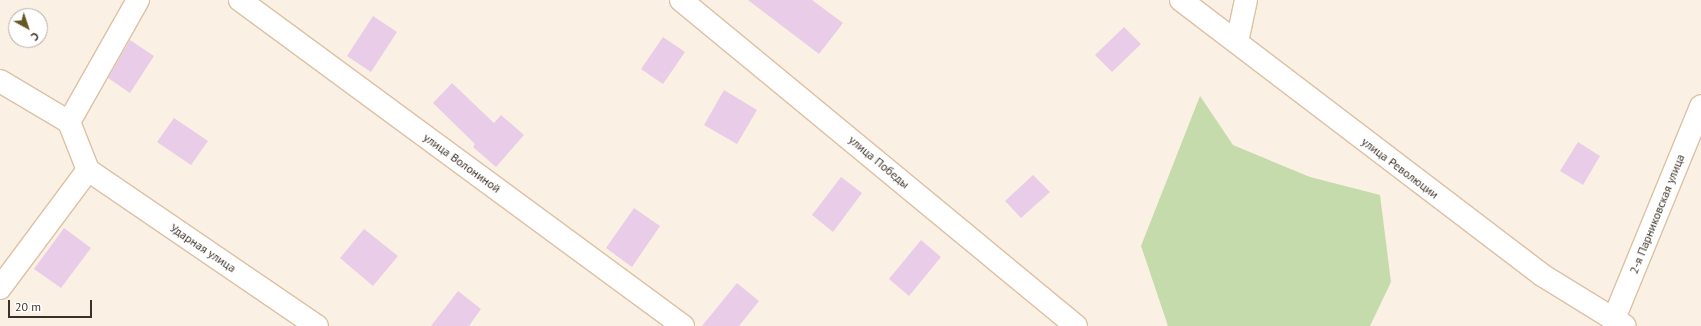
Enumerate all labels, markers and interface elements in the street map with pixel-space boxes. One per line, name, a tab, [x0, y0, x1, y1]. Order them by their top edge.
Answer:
north arrow	[8, 8, 48, 48]
text: С	[28, 29, 42, 44]
street label: улица Волониной	[421, 130, 503, 196]
street label: улица Победы	[846, 132, 912, 192]
street label: улица Революции	[1359, 134, 1441, 202]
street label: 2-я Парниковская улица	[1626, 152, 1688, 276]
street label: Ударная улица	[167, 221, 239, 275]
scale bar	[10, 292, 94, 318]
text: 20 m	[15, 299, 41, 314]

